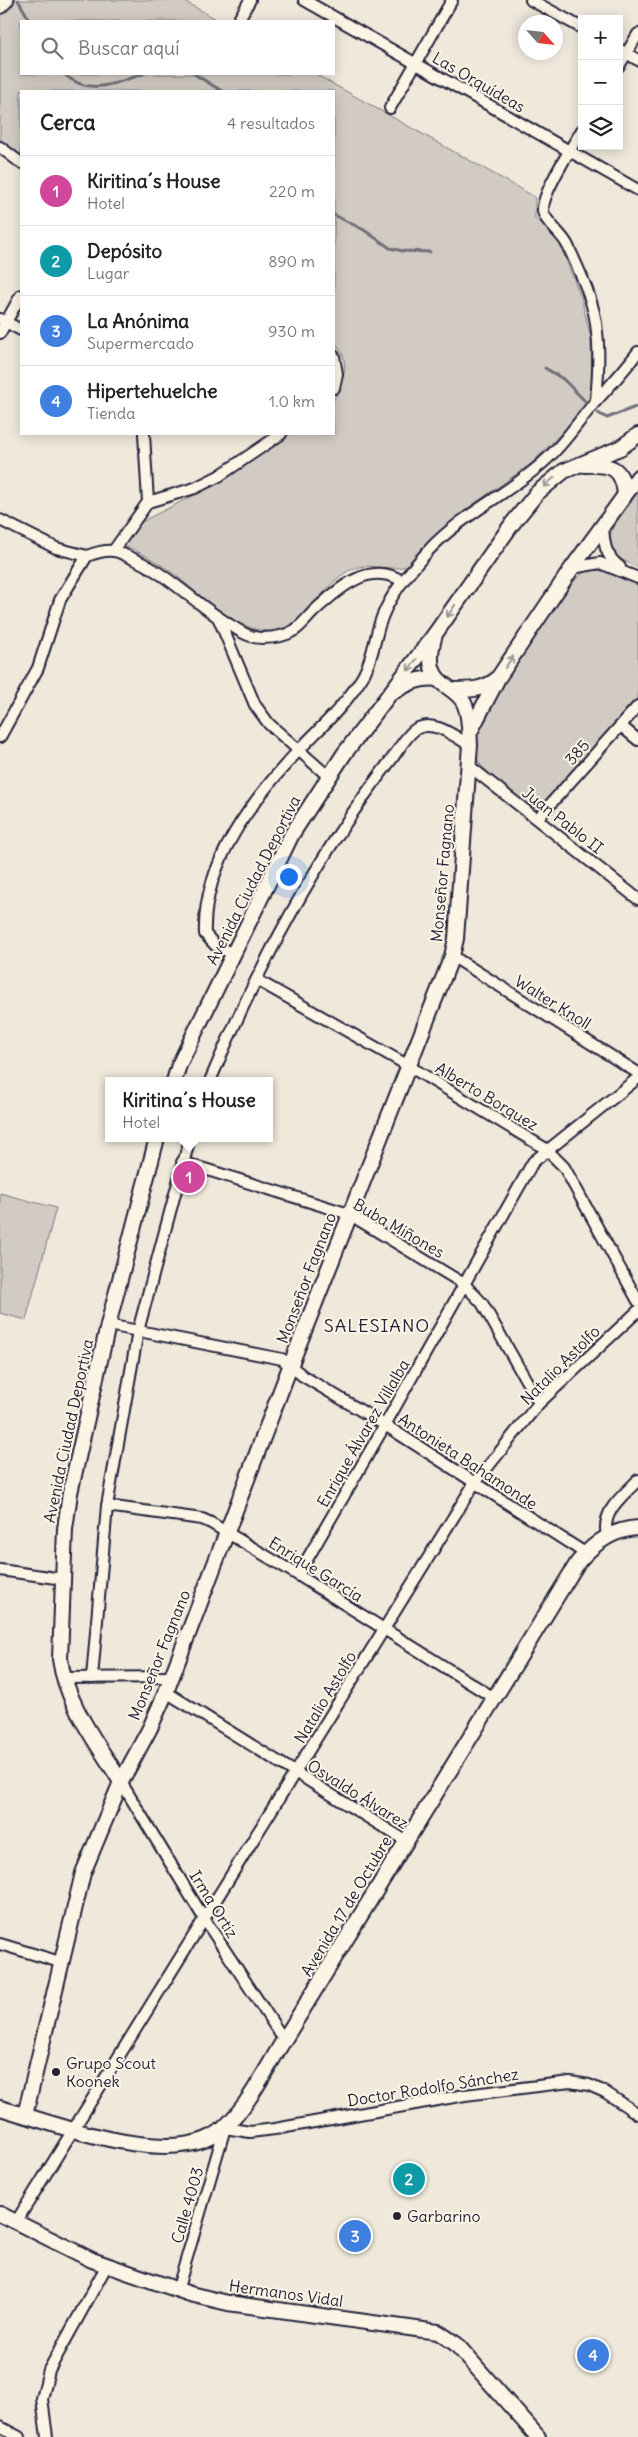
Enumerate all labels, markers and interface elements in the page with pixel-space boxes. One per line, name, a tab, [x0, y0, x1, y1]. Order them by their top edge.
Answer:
north arrow	[518, 15, 563, 60]
map controls	[578, 15, 623, 150]
button: +	[578, 15, 623, 60]
search box	[20, 20, 335, 75]
icon: search	[38, 34, 66, 62]
text: Buscar aquí	[78, 36, 179, 60]
street label: Las Orquídeas	[429, 47, 529, 117]
button: −	[578, 60, 623, 105]
button: layers	[578, 105, 623, 150]
text: Cerca	[40, 109, 95, 136]
text: 4 resultados	[227, 113, 315, 133]
text: Kiritina´s House	[87, 169, 220, 193]
text: 1	[53, 181, 59, 201]
text: 220 m	[269, 181, 315, 201]
text: Hotel	[87, 193, 125, 213]
text: Depósito	[87, 239, 162, 263]
text: 2	[52, 251, 60, 271]
text: 890 m	[268, 251, 315, 271]
text: Lugar	[87, 263, 129, 283]
text: La Anónima	[87, 309, 189, 333]
text: 3	[51, 321, 61, 341]
text: 930 m	[268, 321, 315, 341]
text: Supermercado	[87, 333, 194, 353]
text: Hipertehuelche	[87, 379, 217, 403]
text: 4	[51, 391, 61, 411]
text: 1.0 km	[269, 391, 315, 411]
text: Tienda	[87, 403, 135, 423]
one-way arrow	[543, 477, 556, 488]
one-way arrow	[446, 604, 456, 618]
one-way arrow	[504, 655, 514, 669]
one-way arrow	[406, 658, 417, 671]
street label: 385	[560, 735, 594, 769]
street label: Juan Pablo II	[519, 782, 607, 858]
street label: Avenida Ciudad Deportiva	[202, 792, 304, 968]
street label: Monseñor Fagnano	[426, 803, 458, 943]
your location	[276, 864, 302, 890]
street label: Walter Knoll	[511, 971, 595, 1033]
street label: Alberto Borquez	[432, 1057, 542, 1135]
popup	[105, 1077, 273, 1142]
text: Kiritina´s House	[122, 1088, 256, 1112]
text: Hotel	[122, 1112, 160, 1132]
pin: 1	[173, 1158, 205, 1196]
street label: Buba Miñones	[350, 1194, 448, 1262]
street label: Monseñor Fagnano	[272, 1210, 340, 1346]
district label: SALESIANO	[324, 1314, 430, 1337]
street label: Natalio Astolfo	[516, 1321, 604, 1409]
street label: Avenida Ciudad Deportiva	[39, 1337, 97, 1525]
street label: Enrique Álvarez Villalba	[312, 1355, 414, 1511]
street label: Antonieta Bahamonde	[395, 1409, 541, 1513]
street label: Enrique García	[265, 1532, 367, 1606]
street label: Monseñor Fagnano	[124, 1587, 194, 1723]
street label: Natalio Astolfo	[290, 1647, 360, 1747]
street label: Osvaldo Álvarez	[304, 1755, 412, 1833]
street label: Avenida 17 de Octubre	[296, 1832, 396, 1980]
street label: Irma Ortiz	[185, 1867, 243, 1942]
place label: Grupo Scout Koonek	[66, 2053, 157, 2091]
street label: Doctor Rodolfo Sánchez	[346, 2064, 520, 2110]
marker: Grupo Scout Koonek	[50, 2066, 62, 2078]
pin: 2	[393, 2160, 425, 2198]
street label: Calle 4003	[167, 2164, 207, 2246]
place label: Garbarino	[407, 2206, 481, 2226]
marker: Garbarino	[391, 2210, 403, 2222]
pin: 3	[339, 2217, 371, 2255]
street label: Hermanos Vidal	[228, 2275, 344, 2311]
pin: 4	[577, 2336, 609, 2374]

